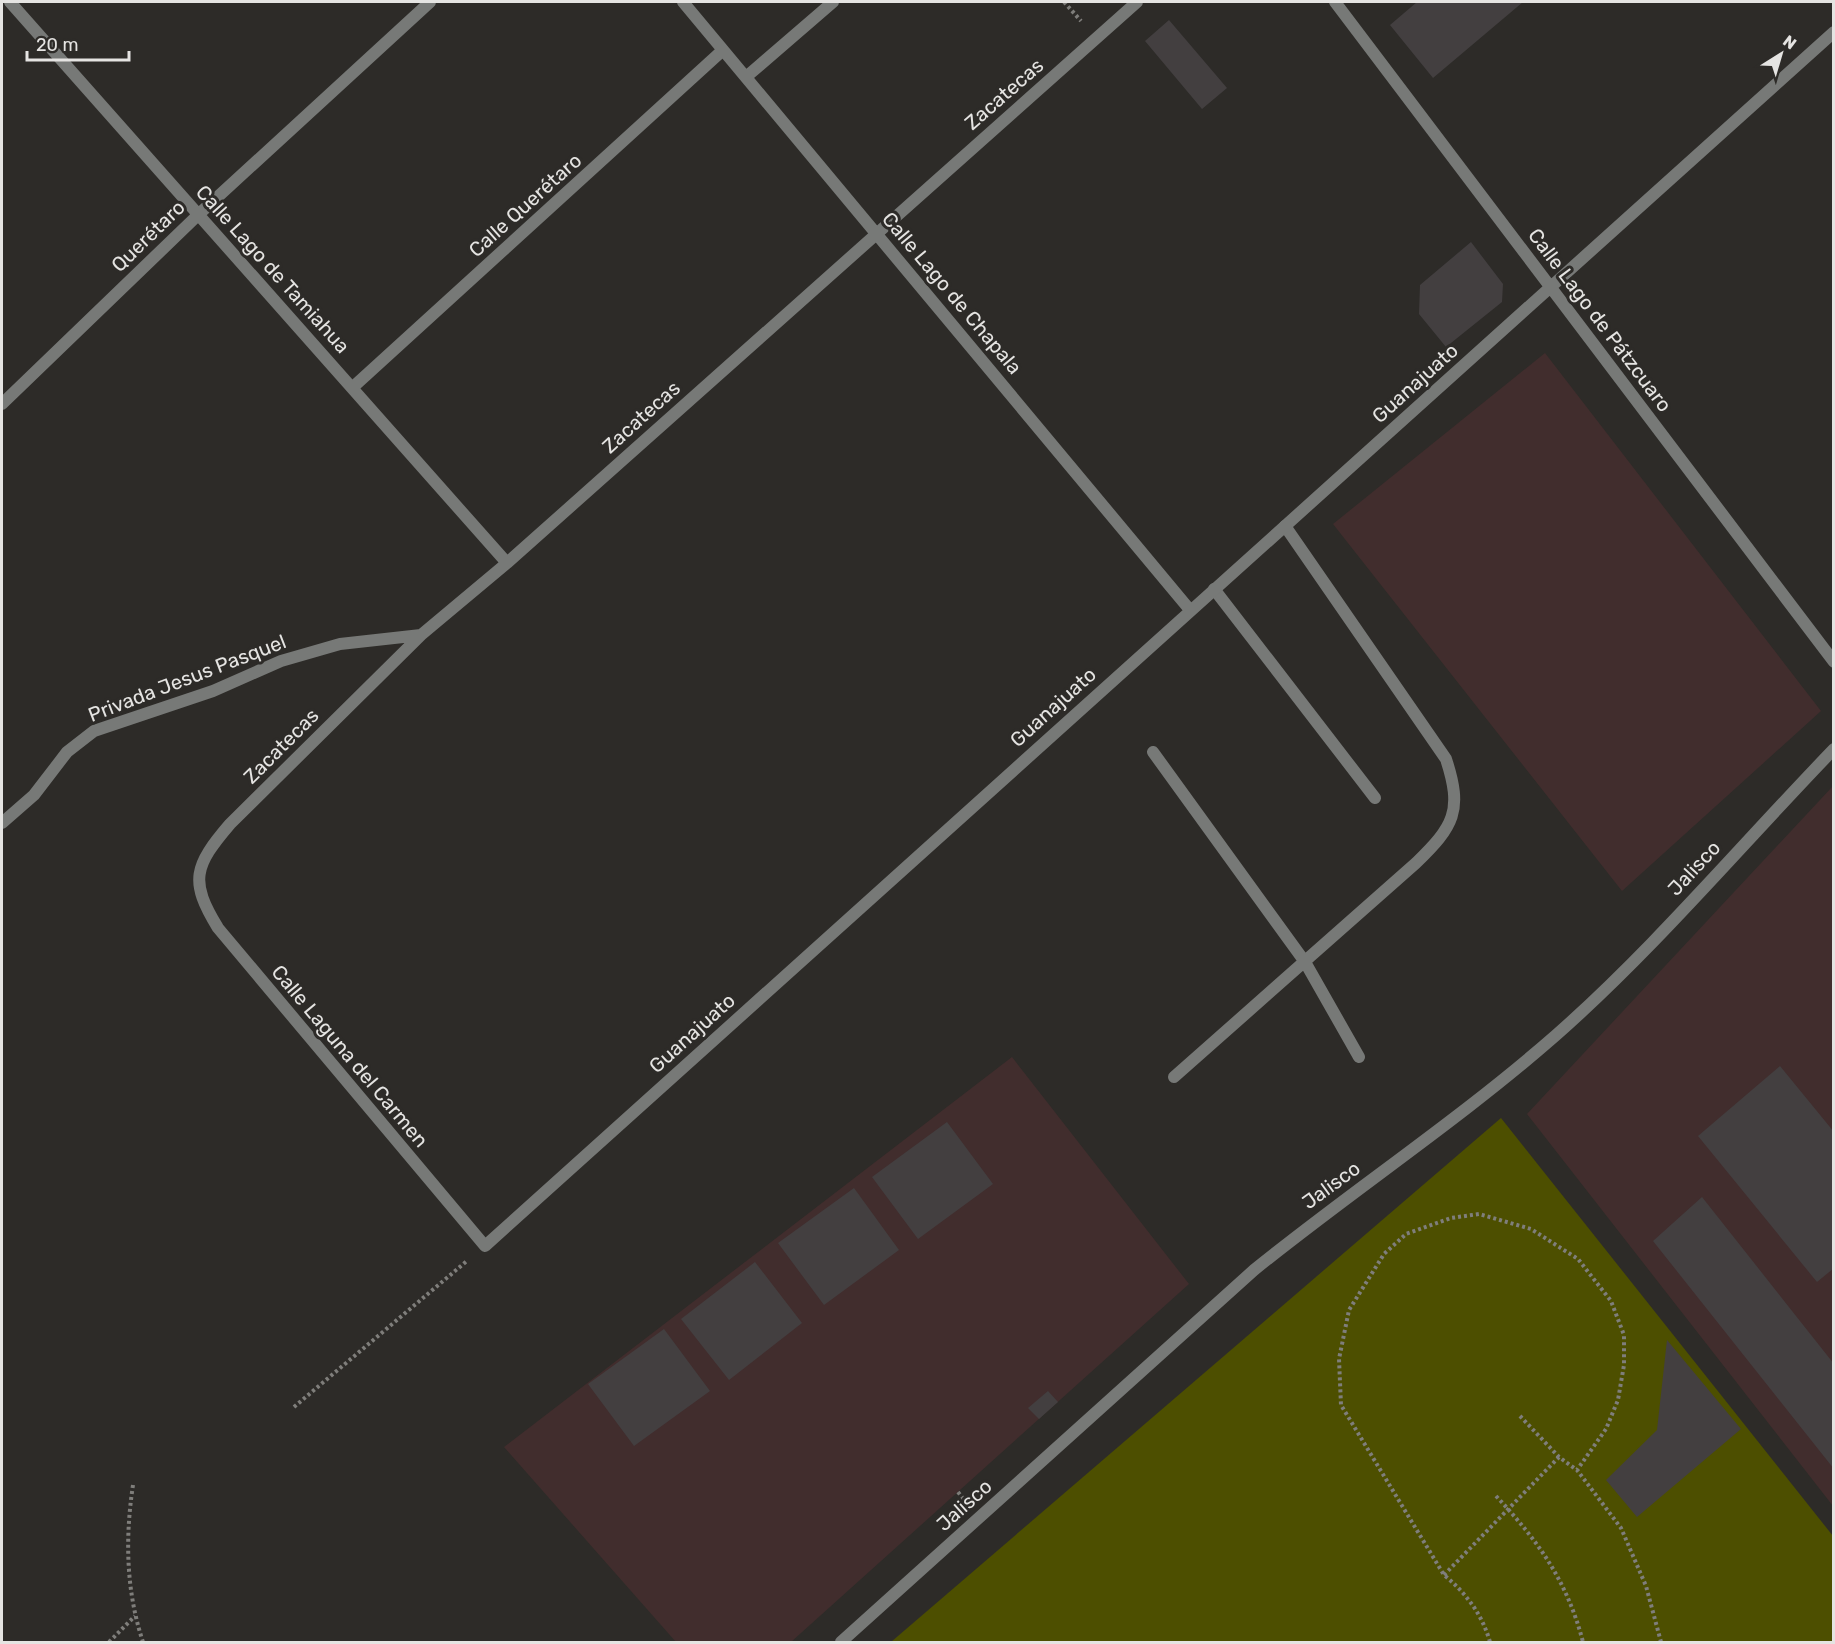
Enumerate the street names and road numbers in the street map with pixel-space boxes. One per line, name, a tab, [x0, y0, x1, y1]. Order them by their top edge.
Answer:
street label: Zacatecas	[960, 53, 1048, 135]
street label: Calle Querétaro	[464, 148, 586, 262]
street label: Calle Lago de Tamiahua	[191, 180, 355, 358]
street label: Querétaro	[106, 195, 190, 277]
street label: Calle Lago de Chapala	[877, 207, 1027, 379]
street label: Calle Lago de Pátzcuaro	[1523, 224, 1677, 416]
street label: Guanajuato	[1367, 338, 1463, 428]
street label: Zacatecas	[597, 376, 685, 458]
street label: Privada Jesus Pasquel	[85, 629, 289, 727]
street label: Guanajuato	[1005, 662, 1101, 752]
street label: Zacatecas	[238, 703, 324, 789]
street label: Jalisco	[1663, 836, 1725, 900]
street label: Calle Laguna del Carmen	[267, 960, 433, 1152]
street label: Guanajuato	[644, 988, 740, 1078]
street label: Jalisco	[1297, 1156, 1365, 1214]
street label: Jalisco	[931, 1474, 997, 1536]

